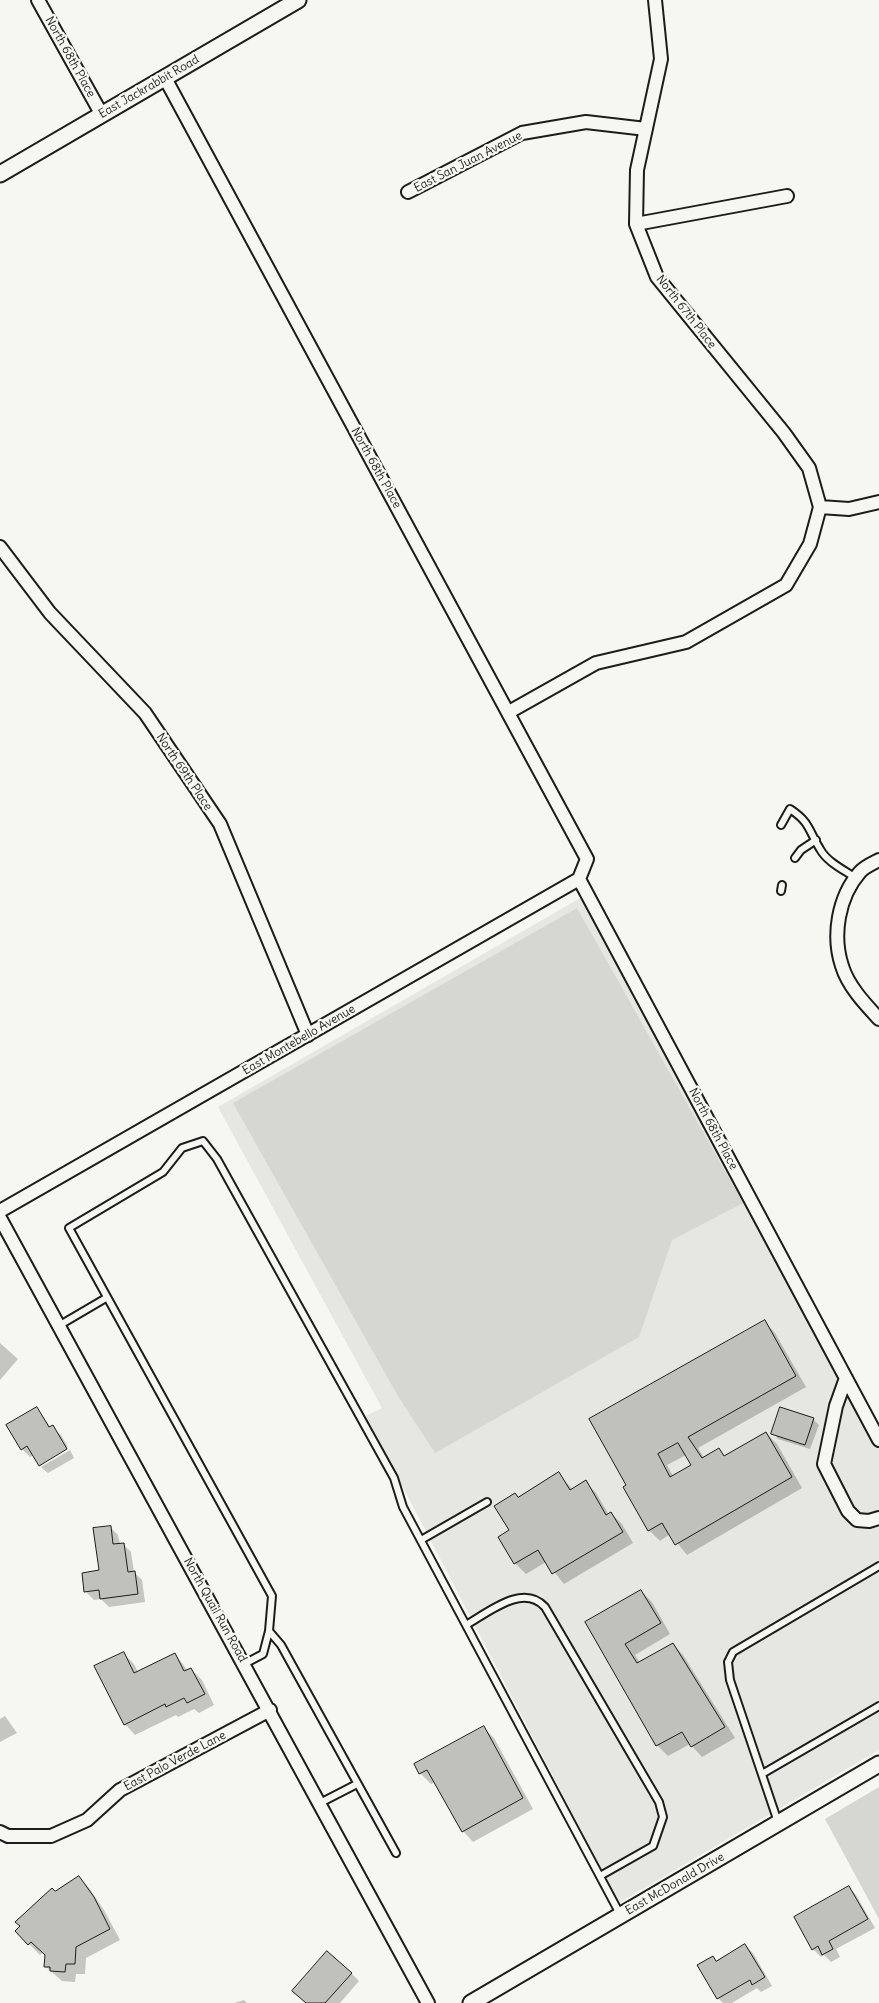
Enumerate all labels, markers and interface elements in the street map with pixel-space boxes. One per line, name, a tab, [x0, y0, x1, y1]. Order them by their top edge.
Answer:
street label: North 68th Place	[42, 14, 98, 100]
street label: East Jackrabbit Road	[96, 52, 202, 122]
street label: East San Juan Avenue	[412, 128, 524, 196]
street label: North 67th Place	[653, 272, 719, 352]
street label: North 68th Place	[348, 425, 404, 511]
street label: North 69th Place	[153, 731, 215, 813]
street label: East Montebello Avenue	[240, 1002, 358, 1078]
street label: North 68th Place	[685, 1086, 741, 1172]
street label: North Quail Run Road	[180, 1555, 250, 1665]
street label: East Palo Verde Lane	[122, 1728, 228, 1794]
street label: East McDonald Drive	[623, 1850, 727, 1918]

